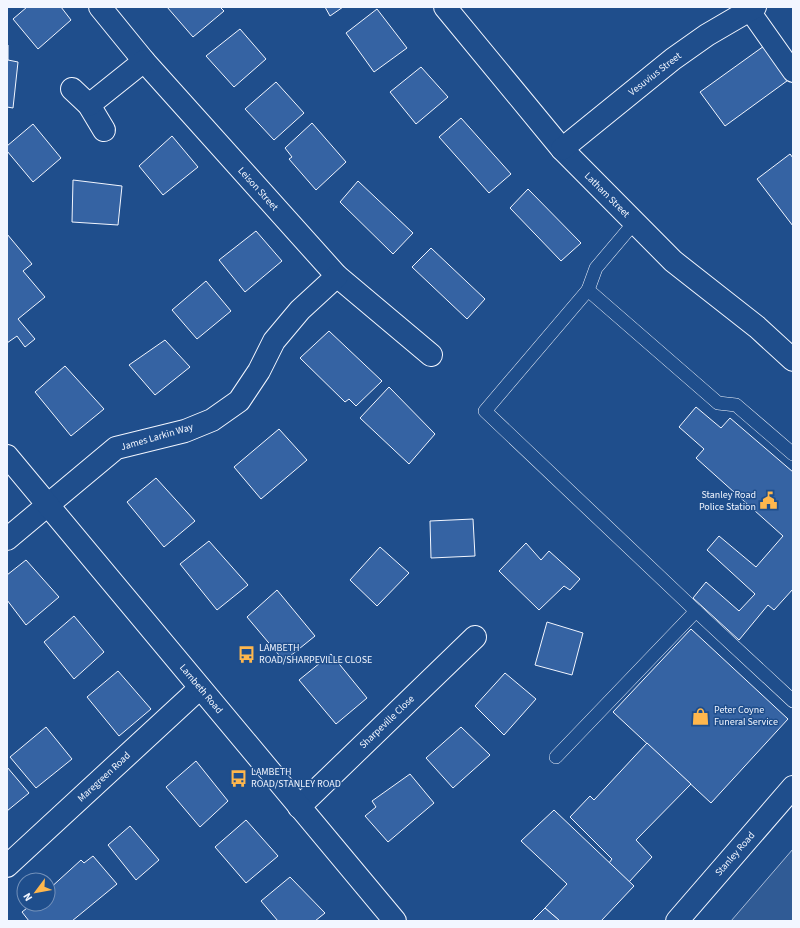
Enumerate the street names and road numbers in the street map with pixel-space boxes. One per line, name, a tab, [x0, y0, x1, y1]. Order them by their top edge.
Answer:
street label: Vesuvius Street	[626, 49, 685, 99]
street label: Leison Street	[235, 164, 282, 214]
street label: Latham Street	[581, 169, 633, 221]
street label: James Larkin Way	[119, 420, 195, 454]
street label: Lambeth Road	[176, 661, 226, 717]
street label: Sharpeville Close	[356, 692, 418, 752]
street label: Maregreen Road	[74, 749, 134, 805]
street label: Stanley Road	[712, 829, 758, 879]

